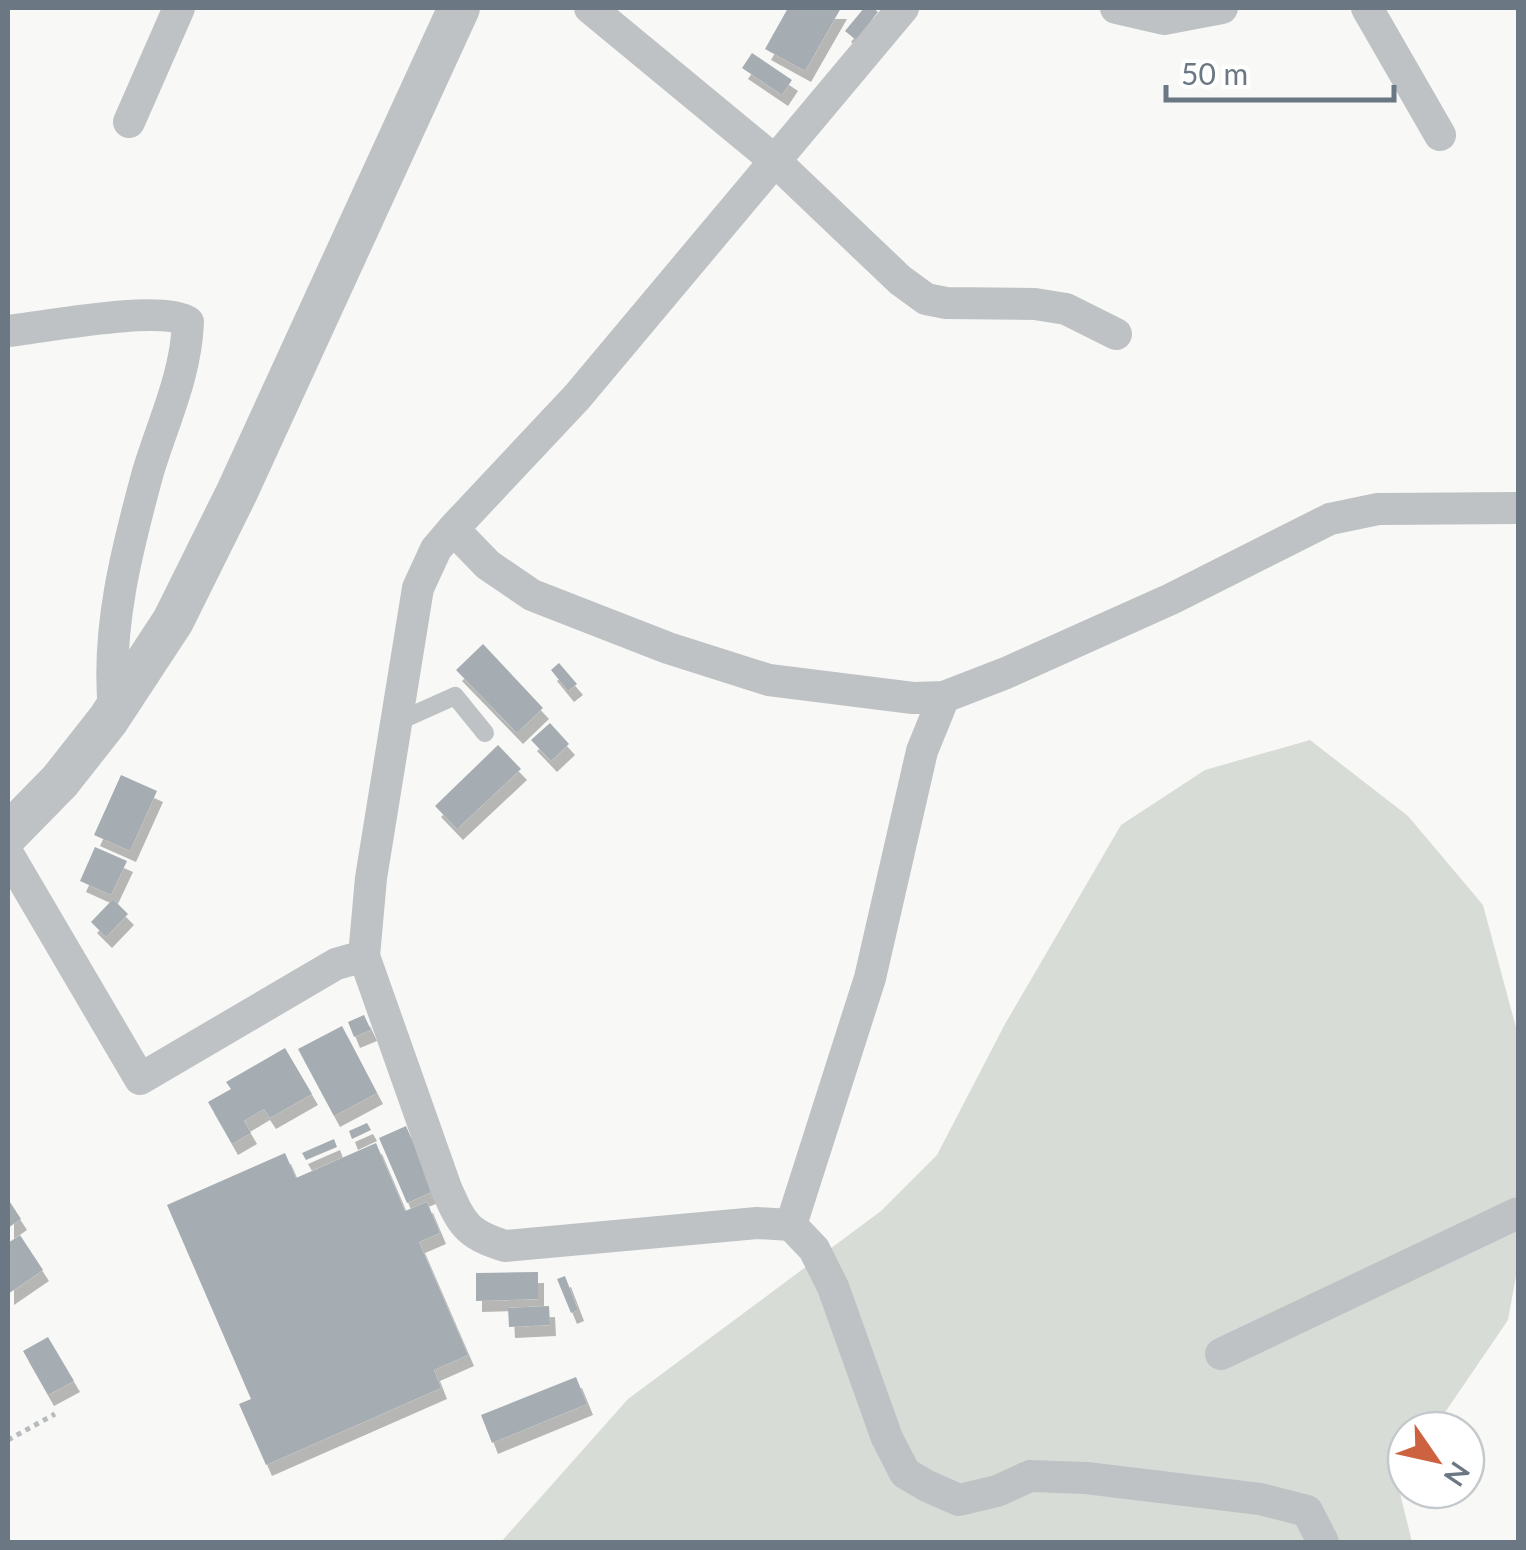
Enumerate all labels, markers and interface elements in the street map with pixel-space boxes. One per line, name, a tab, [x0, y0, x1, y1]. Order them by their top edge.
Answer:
scale bar	[1166, 40, 1394, 102]
text: 50 m	[1181, 55, 1248, 91]
north arrow	[1386, 1410, 1486, 1510]
text: N	[1437, 1456, 1478, 1493]

